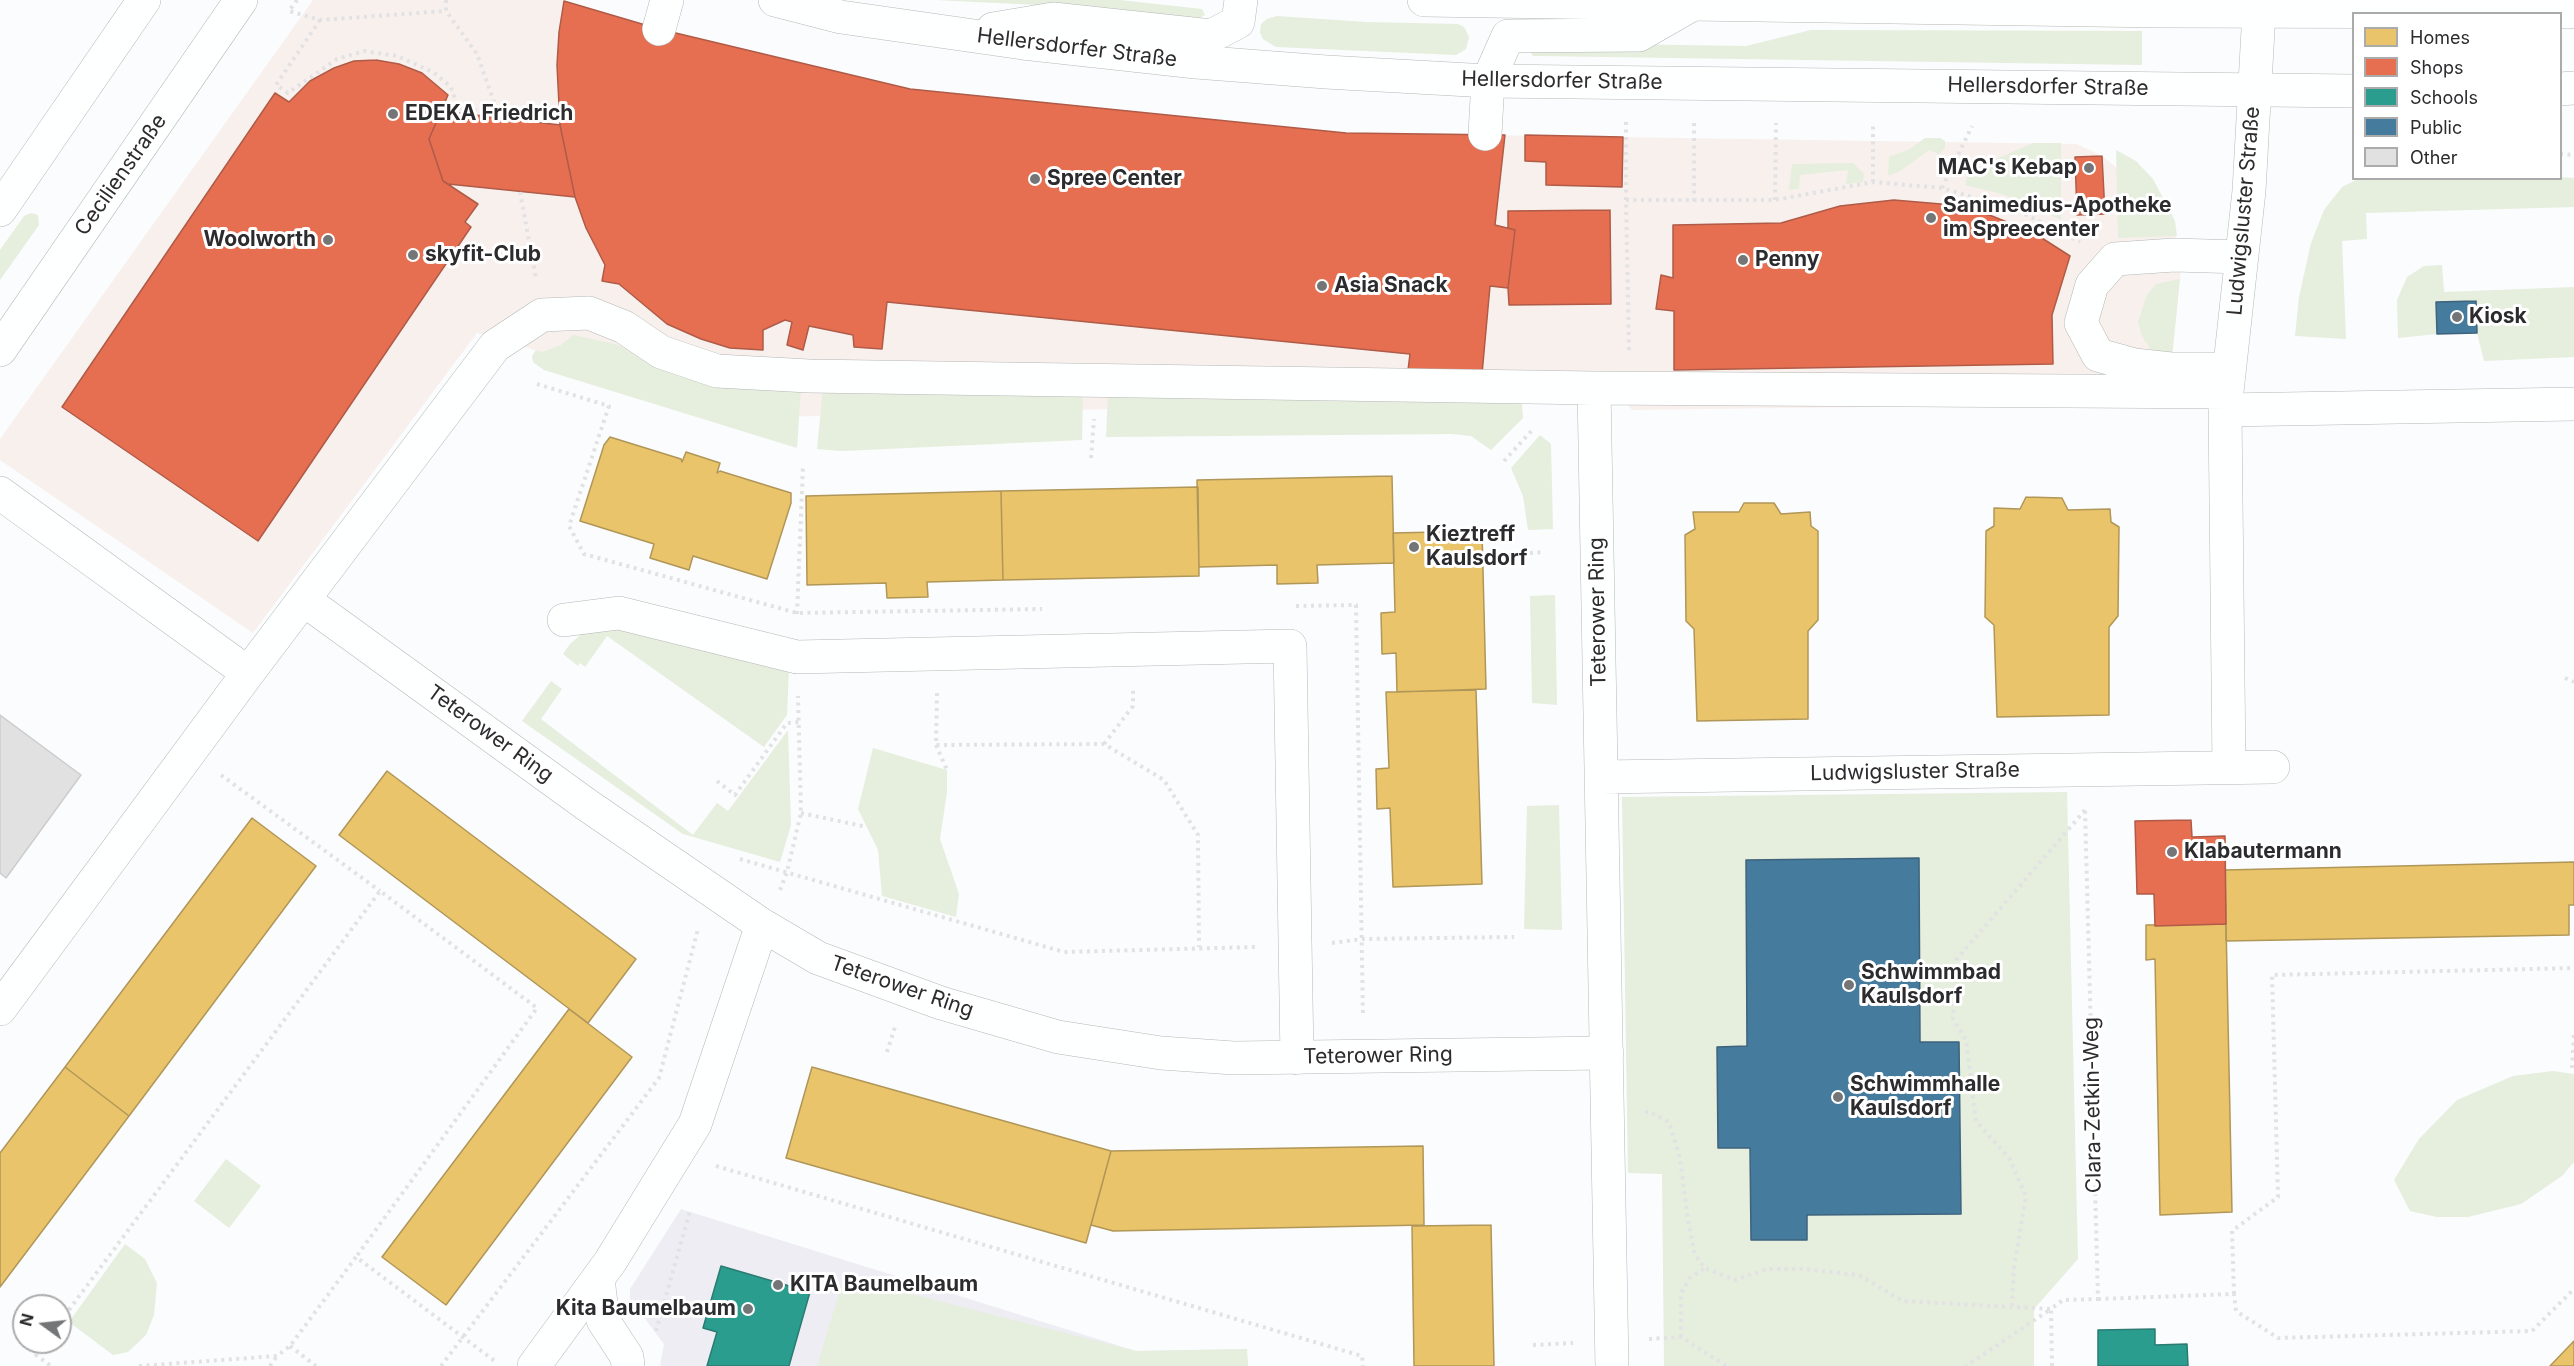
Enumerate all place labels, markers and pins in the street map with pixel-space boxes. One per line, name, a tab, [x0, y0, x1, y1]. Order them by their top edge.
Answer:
place label: EDEKA Friedrich	[405, 101, 573, 127]
marker: EDEKA Friedrich	[386, 107, 400, 121]
place label: MAC's Kebap	[1938, 155, 2077, 181]
marker: MAC's Kebap	[2082, 161, 2096, 175]
place label: Spree Center	[1047, 166, 1182, 192]
marker: Spree Center	[1028, 172, 1042, 186]
place label: Sanimedius-Apotheke im Spreecenter	[1943, 193, 2172, 243]
marker: Sanimedius-Apotheke im Spreecenter	[1924, 211, 1938, 225]
place label: Woolworth	[204, 227, 316, 253]
marker: Woolworth	[321, 233, 335, 247]
place label: skyfit-Club	[425, 242, 541, 268]
place label: Penny	[1755, 247, 1819, 273]
marker: skyfit-Club	[406, 248, 420, 262]
marker: Penny	[1736, 253, 1750, 267]
place label: Asia Snack	[1334, 273, 1448, 299]
marker: Asia Snack	[1315, 279, 1329, 293]
place label: Kiosk	[2469, 304, 2527, 330]
marker: Kiosk	[2450, 310, 2464, 324]
place label: Kieztreff Kaulsdorf	[1426, 522, 1527, 572]
marker: Kieztreff Kaulsdorf	[1407, 540, 1421, 554]
place label: Klabautermann	[2184, 839, 2342, 865]
marker: Klabautermann	[2165, 845, 2179, 859]
place label: Schwimmbad Kaulsdorf	[1861, 960, 2001, 1010]
marker: Schwimmbad Kaulsdorf	[1842, 978, 1856, 992]
place label: Schwimmhalle Kaulsdorf	[1850, 1072, 2000, 1122]
marker: Schwimmhalle Kaulsdorf	[1831, 1090, 1845, 1104]
place label: KITA Baumelbaum	[790, 1272, 978, 1298]
marker: KITA Baumelbaum	[771, 1278, 785, 1292]
place label: Kita Baumelbaum	[556, 1296, 736, 1322]
marker: Kita Baumelbaum	[741, 1302, 755, 1316]

